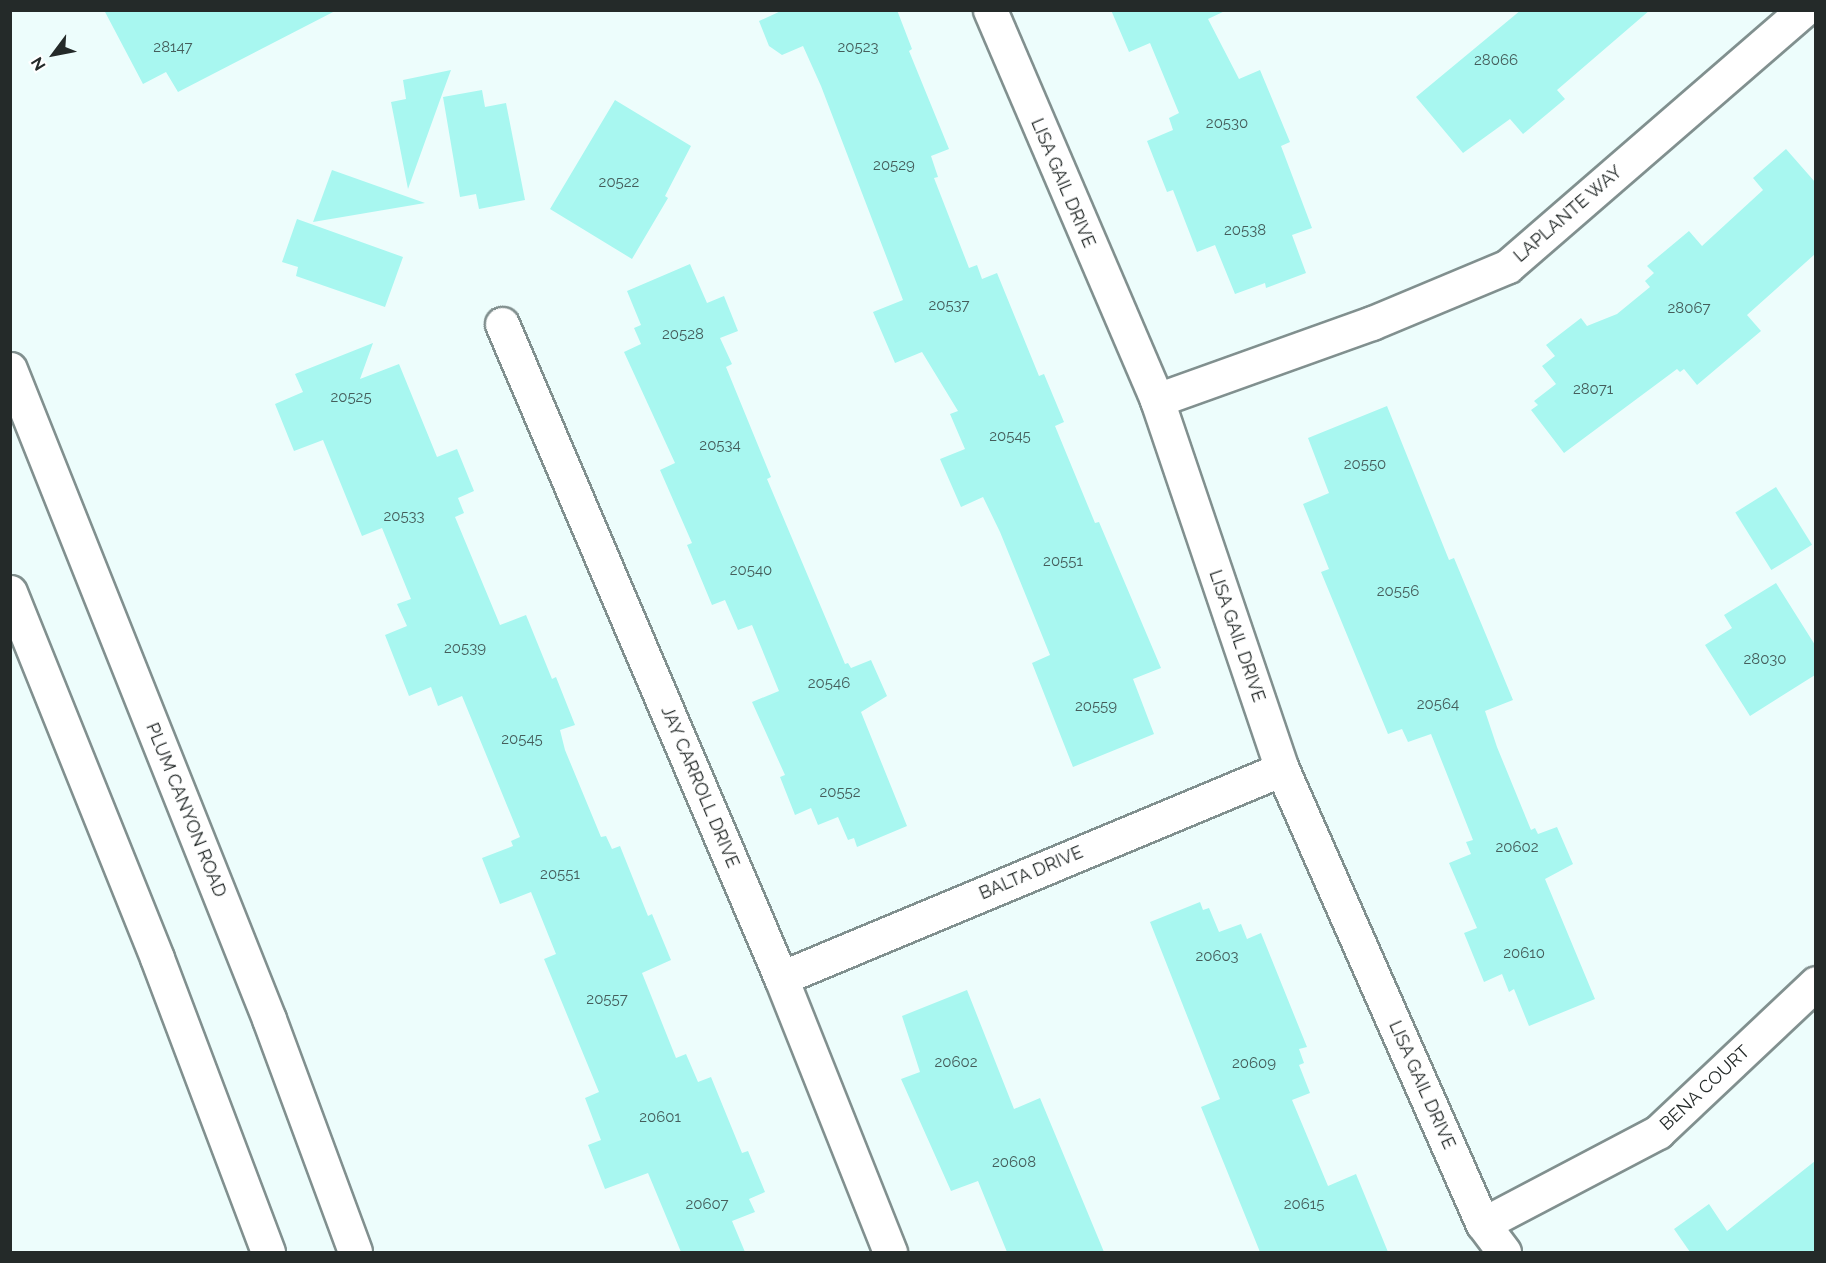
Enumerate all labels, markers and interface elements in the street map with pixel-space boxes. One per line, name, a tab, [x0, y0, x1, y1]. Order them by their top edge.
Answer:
north arrow	[24, 24, 84, 84]
house number: 28147	[153, 39, 193, 57]
house number: 20523	[838, 39, 878, 57]
house number: 28066	[1474, 52, 1518, 70]
text: N	[27, 54, 50, 74]
street label: LISA GAIL DRIVE	[1026, 115, 1100, 251]
house number: 20530	[1206, 115, 1248, 133]
house number: 20529	[873, 157, 915, 175]
street label: LAPLANTE WAY	[1509, 161, 1627, 267]
house number: 20522	[599, 174, 639, 192]
house number: 20538	[1224, 222, 1266, 240]
house number: 20537	[928, 297, 970, 315]
house number: 28067	[1668, 300, 1710, 318]
house number: 20528	[662, 326, 704, 344]
house number: 28071	[1573, 381, 1613, 399]
house number: 20525	[330, 389, 372, 407]
house number: 20545	[989, 428, 1031, 446]
house number: 20534	[699, 437, 741, 455]
house number: 20550	[1344, 456, 1386, 474]
house number: 20533	[383, 508, 425, 526]
house number: 20551	[1043, 553, 1083, 571]
house number: 20540	[730, 562, 772, 580]
street label: LISA GAIL DRIVE	[1204, 567, 1270, 705]
house number: 20556	[1377, 583, 1419, 601]
house number: 20539	[444, 640, 486, 658]
house number: 28030	[1743, 651, 1787, 669]
house number: 20546	[808, 675, 850, 693]
house number: 20564	[1417, 696, 1459, 714]
house number: 20559	[1075, 698, 1117, 716]
street label: JAY CARROLL DRIVE	[656, 702, 744, 872]
street label: PLUM CANYON ROAD	[141, 720, 231, 900]
house number: 20545	[501, 731, 543, 749]
house number: 20552	[819, 784, 861, 802]
house number: 20602	[1495, 839, 1539, 857]
street label: BALTA DRIVE	[976, 841, 1086, 905]
house number: 20551	[540, 866, 580, 884]
house number: 20610	[1503, 945, 1545, 963]
house number: 20603	[1195, 948, 1239, 966]
house number: 20557	[586, 991, 628, 1009]
street label: LISA GAIL DRIVE	[1384, 1017, 1460, 1153]
street label: BENA COURT	[1655, 1041, 1755, 1135]
house number: 20602	[934, 1054, 978, 1072]
house number: 20609	[1232, 1055, 1276, 1073]
house number: 20601	[639, 1109, 681, 1127]
house number: 20608	[992, 1154, 1036, 1172]
house number: 20607	[685, 1196, 729, 1214]
house number: 20615	[1284, 1196, 1324, 1214]

